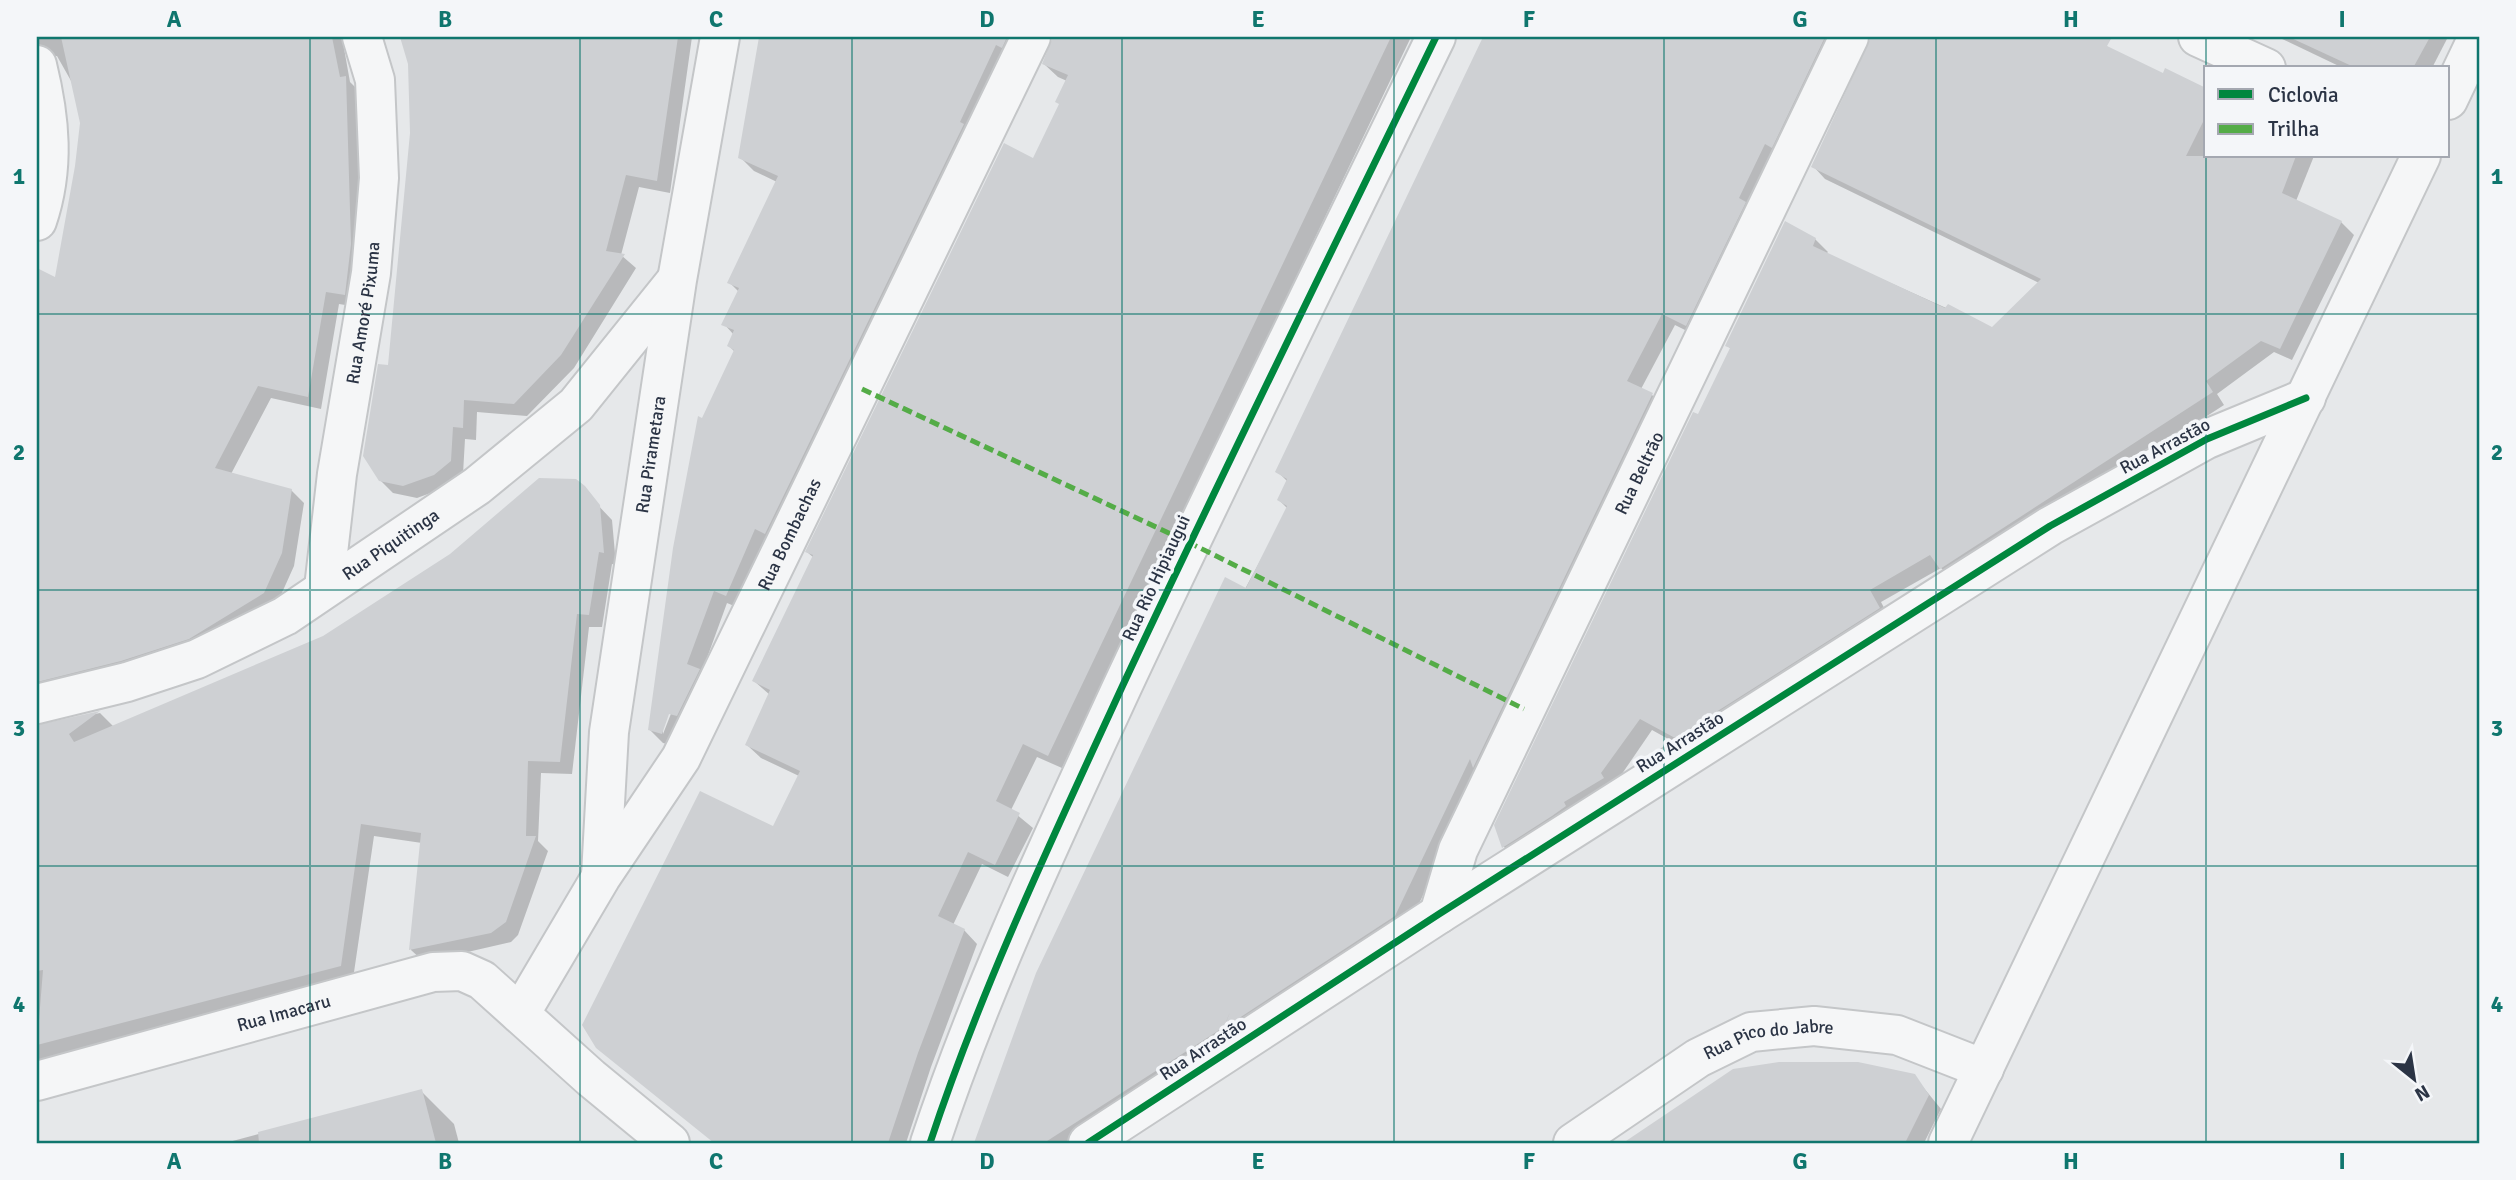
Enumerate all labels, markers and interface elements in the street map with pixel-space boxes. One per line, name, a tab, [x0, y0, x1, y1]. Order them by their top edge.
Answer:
text: A	[167, 5, 182, 34]
text: B	[438, 5, 452, 34]
text: C	[709, 5, 723, 34]
text: D	[979, 5, 995, 34]
text: E	[1251, 5, 1265, 34]
text: F	[1523, 5, 1535, 34]
text: G	[1792, 5, 1808, 34]
text: H	[2063, 5, 2079, 34]
text: I	[2338, 5, 2346, 34]
legend	[2204, 66, 2450, 158]
text: Ciclovia	[2268, 82, 2339, 108]
text: Trilha	[2268, 116, 2319, 142]
text: 1	[13, 162, 25, 191]
text: 1	[2491, 162, 2503, 191]
street label: Rua Amoré Pixuma	[341, 241, 385, 386]
street label: Rua Pirametara	[631, 394, 670, 515]
street label: Rua Arrastão	[2116, 413, 2214, 479]
street label: Rua Beltrão	[1610, 428, 1669, 518]
text: 2	[13, 438, 25, 467]
text: 2	[2491, 438, 2503, 467]
street label: Rua Bombachas	[753, 475, 826, 594]
street label: Rua Piquitinga	[338, 504, 443, 585]
street label: Rua Rio Hipiaugui	[1117, 511, 1195, 645]
street label: Rua Arrastão	[1632, 706, 1728, 778]
text: 3	[13, 714, 25, 743]
text: 3	[2491, 714, 2503, 743]
text: 4	[13, 990, 25, 1019]
street label: Rua Imacaru	[235, 990, 333, 1036]
text: 4	[2491, 990, 2503, 1019]
street label: Rua Arrastão	[1155, 1013, 1251, 1085]
street label: Rua Pico do Jabre	[1700, 1015, 1835, 1065]
north arrow	[2380, 1044, 2450, 1114]
text: N	[2410, 1079, 2434, 1107]
text: A	[167, 1147, 182, 1176]
text: B	[438, 1147, 452, 1176]
text: C	[709, 1147, 723, 1176]
text: D	[979, 1147, 995, 1176]
text: E	[1251, 1147, 1265, 1176]
text: F	[1523, 1147, 1535, 1176]
text: G	[1792, 1147, 1808, 1176]
text: H	[2063, 1147, 2079, 1176]
text: I	[2338, 1147, 2346, 1176]

